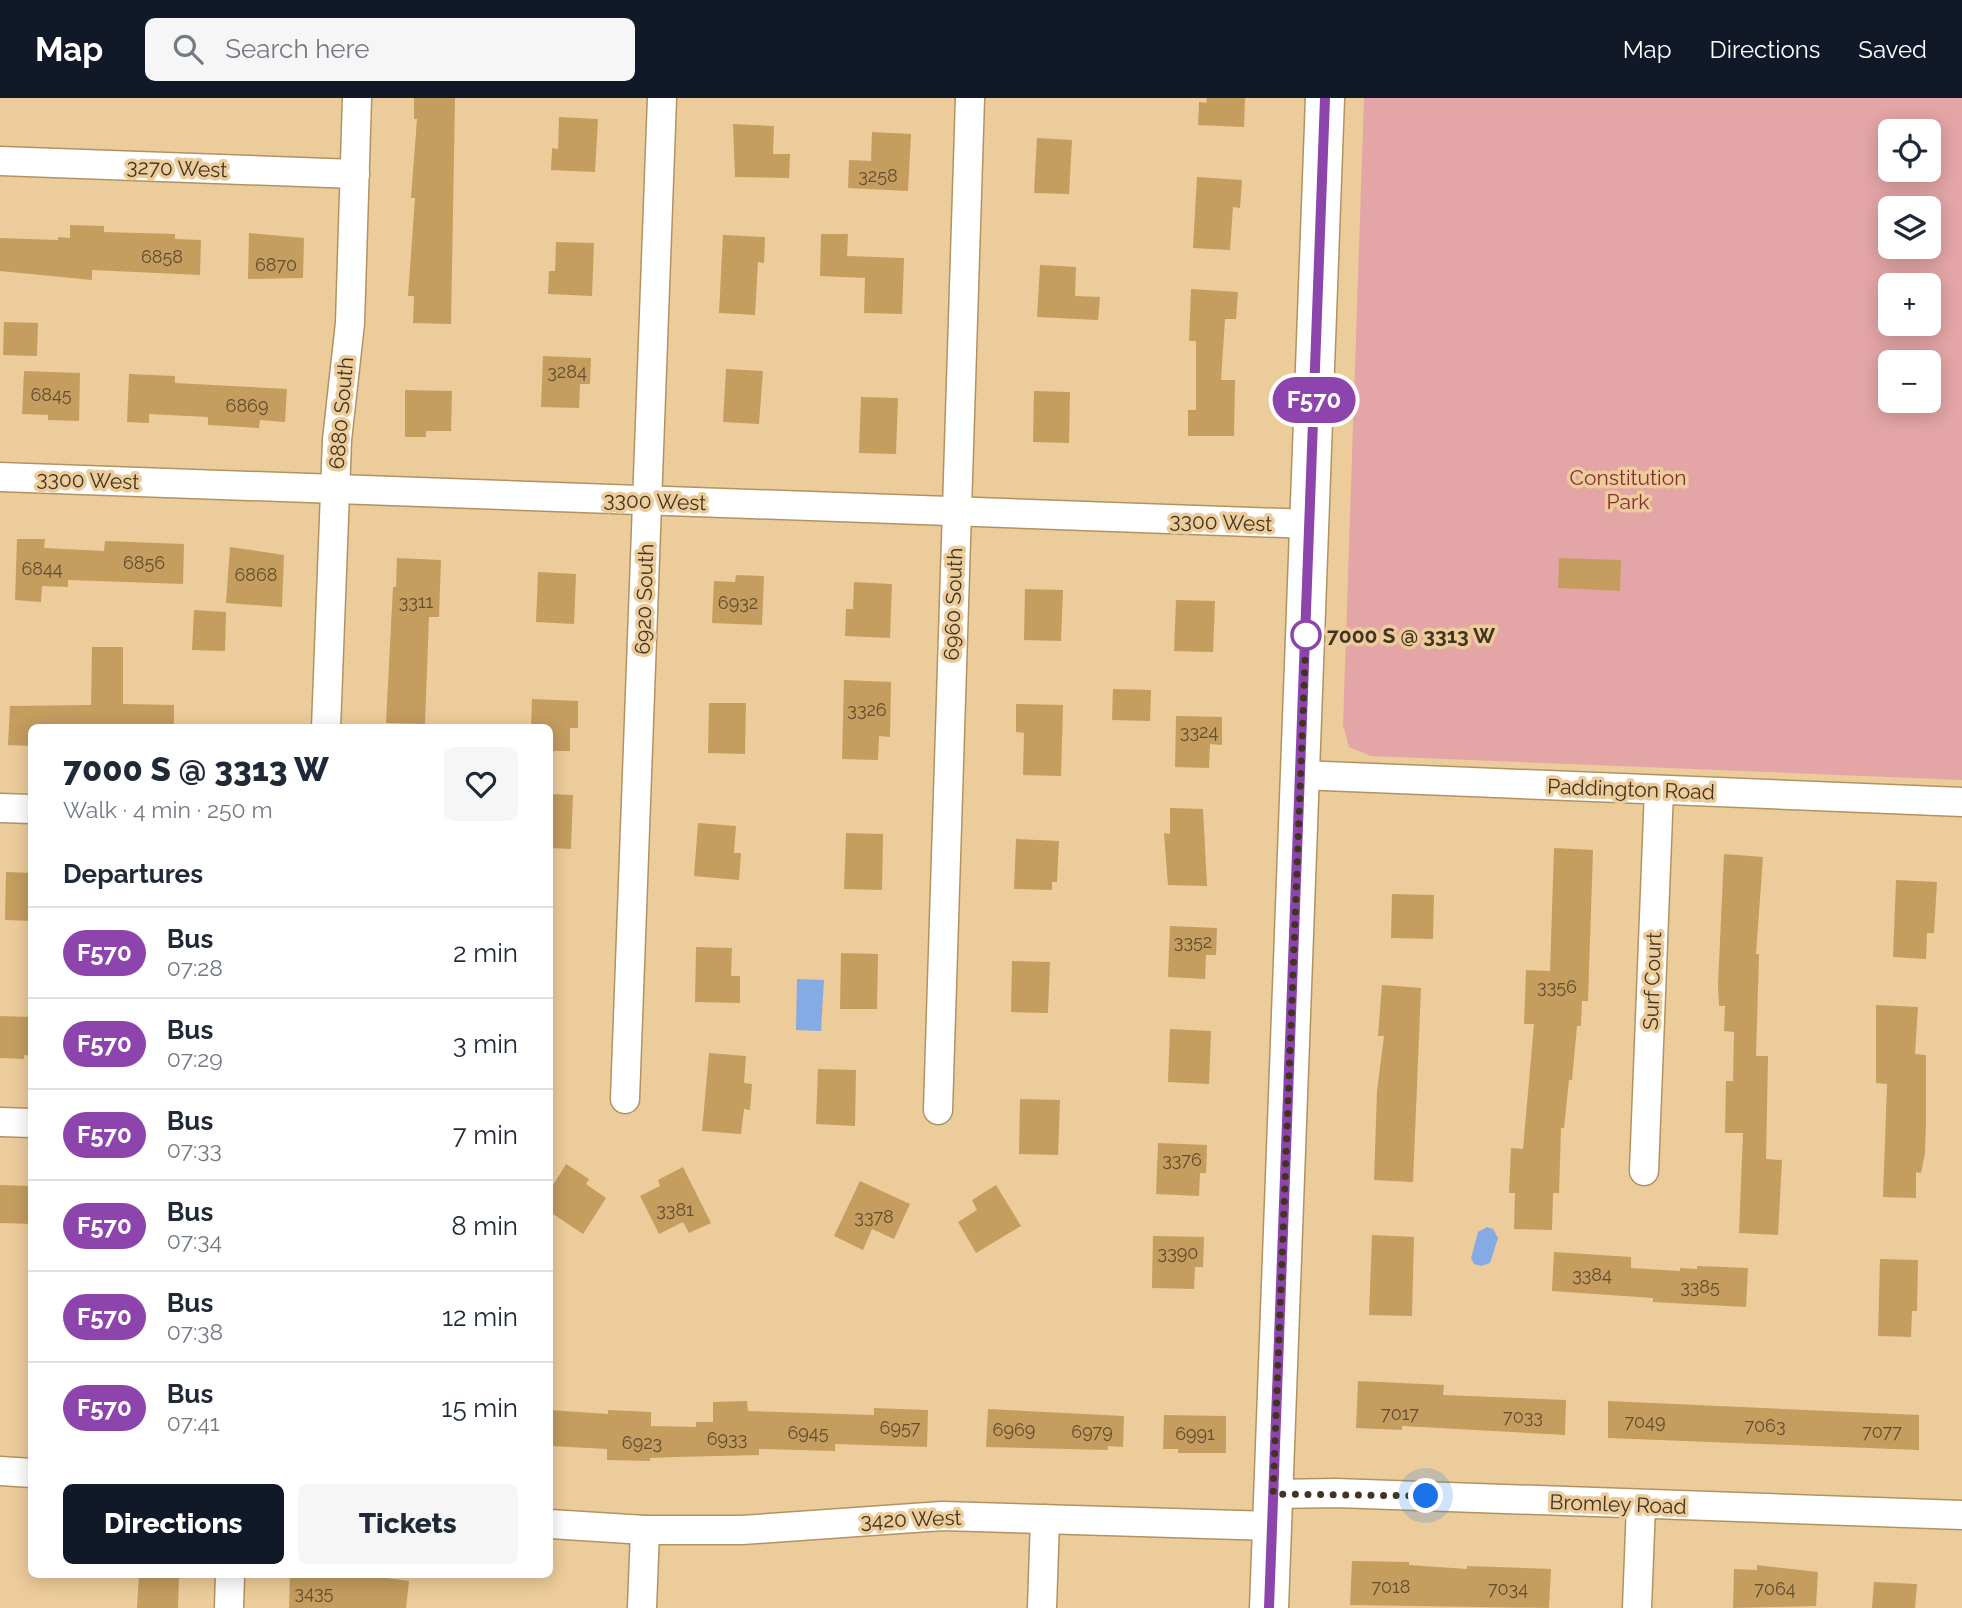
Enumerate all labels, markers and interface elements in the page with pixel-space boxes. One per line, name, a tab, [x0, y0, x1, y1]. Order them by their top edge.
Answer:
search box	[145, 18, 635, 81]
text: Map	[35, 30, 103, 69]
icon: search	[169, 30, 207, 68]
text: Search here	[225, 34, 370, 64]
text: Map	[1623, 35, 1672, 64]
text: Directions	[1710, 35, 1820, 64]
text: Saved	[1858, 35, 1927, 64]
map controls	[1878, 119, 1941, 413]
button: locate	[1878, 119, 1941, 182]
street label: 3270 West	[126, 154, 228, 182]
house number: 3258	[858, 165, 898, 186]
button: layers	[1878, 196, 1941, 259]
house number: 6858	[141, 246, 183, 267]
house number: 6870	[255, 254, 297, 275]
button: +	[1878, 273, 1941, 336]
button: −	[1878, 350, 1941, 413]
street label: 6880 South	[324, 356, 358, 470]
house number: 3284	[547, 361, 587, 382]
line badge: F570	[1265, 377, 1363, 423]
house number: 6845	[30, 384, 72, 405]
text: F570	[1287, 385, 1341, 414]
house number: 6869	[226, 395, 268, 416]
park label: Constitution Park	[1570, 465, 1686, 514]
street label: 3300 West	[36, 466, 140, 494]
street label: 3300 West	[603, 487, 707, 515]
street label: 3300 West	[1169, 508, 1273, 536]
street label: 6920 South	[630, 543, 658, 655]
street label: 6960 South	[939, 547, 967, 661]
house number: 6856	[123, 552, 165, 573]
house number: 6844	[21, 558, 63, 579]
house number: 6868	[234, 564, 278, 585]
house number: 3311	[399, 591, 434, 612]
house number: 6932	[718, 592, 758, 613]
marker: 7000 S @ 3313 W	[1291, 620, 1321, 650]
place label: 7000 S @ 3313 W	[1327, 623, 1496, 648]
house number: 3326	[847, 699, 887, 720]
house number: 3324	[1180, 721, 1218, 742]
button: heart	[444, 747, 518, 821]
text: 7000 S @ 3313 W	[63, 750, 329, 789]
street label: Paddington Road	[1547, 774, 1715, 804]
text: Walk · 4 min · 250 m	[63, 796, 273, 823]
text: Departures	[63, 859, 203, 889]
text: Bus	[167, 924, 213, 954]
house number: 3352	[1174, 931, 1212, 952]
street label: Surf Court	[1638, 931, 1666, 1031]
text: F570	[77, 938, 132, 967]
text: 2 min	[453, 938, 518, 968]
text: 07:28	[167, 954, 223, 981]
house number: 3356	[1537, 976, 1577, 997]
text: Bus	[167, 1015, 213, 1045]
text: F570	[77, 1029, 132, 1058]
text: 3 min	[453, 1029, 518, 1059]
text: 07:29	[167, 1045, 223, 1072]
text: Bus	[167, 1106, 213, 1136]
text: F570	[77, 1120, 132, 1149]
text: 7 min	[453, 1120, 518, 1150]
text: 07:33	[167, 1136, 222, 1163]
house number: 3376	[1162, 1149, 1202, 1170]
text: Bus	[167, 1197, 213, 1227]
house number: 3381	[656, 1199, 694, 1220]
house number: 3378	[854, 1206, 894, 1227]
text: F570	[77, 1211, 132, 1240]
text: 8 min	[451, 1211, 518, 1241]
text: 07:34	[167, 1227, 222, 1254]
house number: 3390	[1158, 1242, 1198, 1263]
house number: 3384	[1572, 1264, 1612, 1285]
house number: 3385	[1680, 1276, 1720, 1297]
text: Bus	[167, 1288, 213, 1318]
text: F570	[77, 1302, 132, 1331]
text: 12 min	[442, 1302, 518, 1332]
text: 07:38	[167, 1318, 223, 1345]
text: Bus	[167, 1379, 213, 1409]
text: F570	[77, 1393, 132, 1422]
text: 15 min	[441, 1393, 518, 1423]
house number: 7017	[1381, 1403, 1419, 1424]
house number: 7033	[1503, 1406, 1543, 1427]
text: 07:41	[167, 1409, 220, 1436]
house number: 7049	[1625, 1411, 1665, 1432]
house number: 7063	[1744, 1415, 1786, 1436]
house number: 6957	[880, 1417, 921, 1438]
house number: 6969	[993, 1419, 1035, 1440]
house number: 6979	[1071, 1421, 1113, 1442]
house number: 7077	[1862, 1421, 1902, 1442]
house number: 6945	[787, 1422, 829, 1443]
house number: 6991	[1175, 1423, 1215, 1444]
house number: 6933	[707, 1428, 747, 1449]
house number: 6923	[622, 1432, 662, 1453]
your location	[1408, 1478, 1443, 1513]
button: Directions	[63, 1484, 284, 1564]
button: Tickets	[298, 1484, 518, 1564]
street label: Bromley Road	[1549, 1489, 1687, 1519]
street label: 3420 West	[860, 1505, 962, 1533]
house number: 7018	[1372, 1576, 1410, 1597]
house number: 7034	[1488, 1578, 1528, 1599]
house number: 7064	[1754, 1578, 1796, 1599]
house number: 3435	[295, 1582, 334, 1603]

